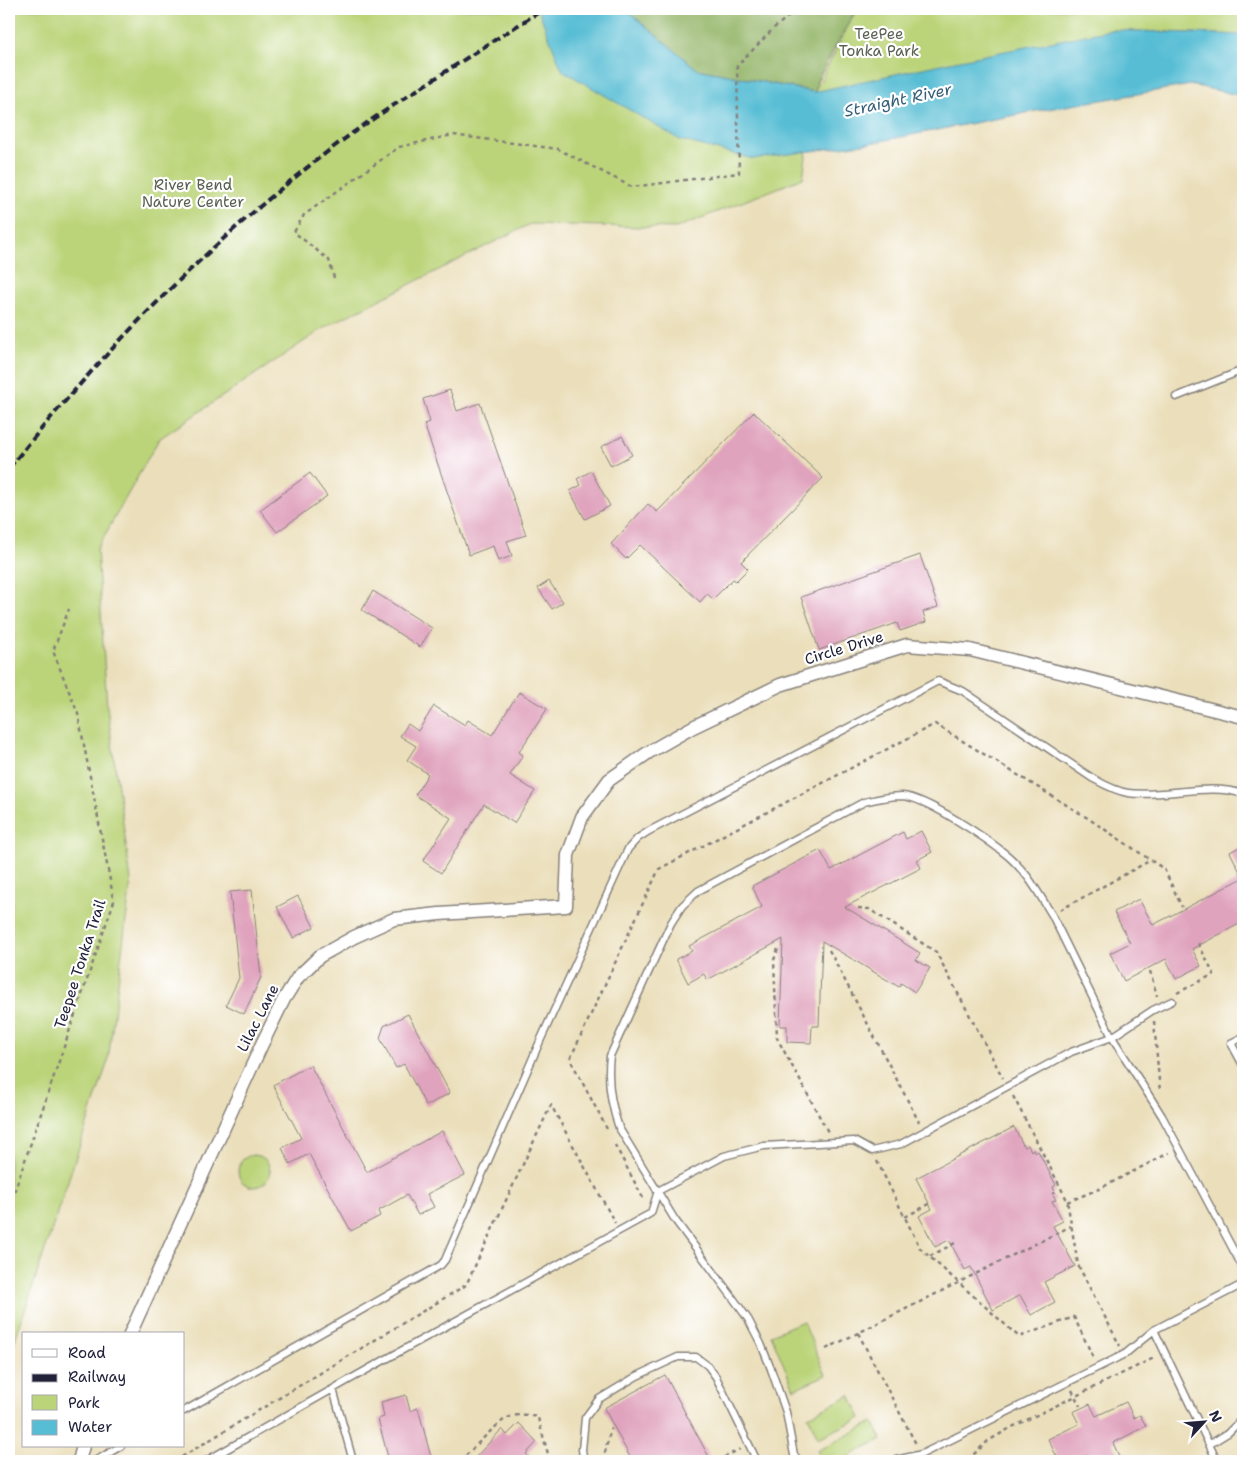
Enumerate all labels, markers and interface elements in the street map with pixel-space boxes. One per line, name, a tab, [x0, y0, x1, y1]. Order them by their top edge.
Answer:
park label: TeePee Tonka Park	[839, 24, 919, 61]
water label: Straight River	[842, 78, 954, 122]
park label: River Bend Nature Center	[142, 175, 244, 212]
street label: Circle Drive	[802, 627, 886, 669]
street label: Teepee Tonka Trail	[50, 896, 111, 1031]
street label: Lilac Lane	[232, 981, 284, 1055]
legend	[22, 1332, 185, 1448]
text: Road	[68, 1343, 106, 1363]
text: Railway	[68, 1367, 126, 1387]
text: Park	[68, 1393, 100, 1413]
north arrow	[1180, 1398, 1230, 1448]
text: N	[1205, 1407, 1226, 1425]
text: Water	[68, 1417, 112, 1437]

